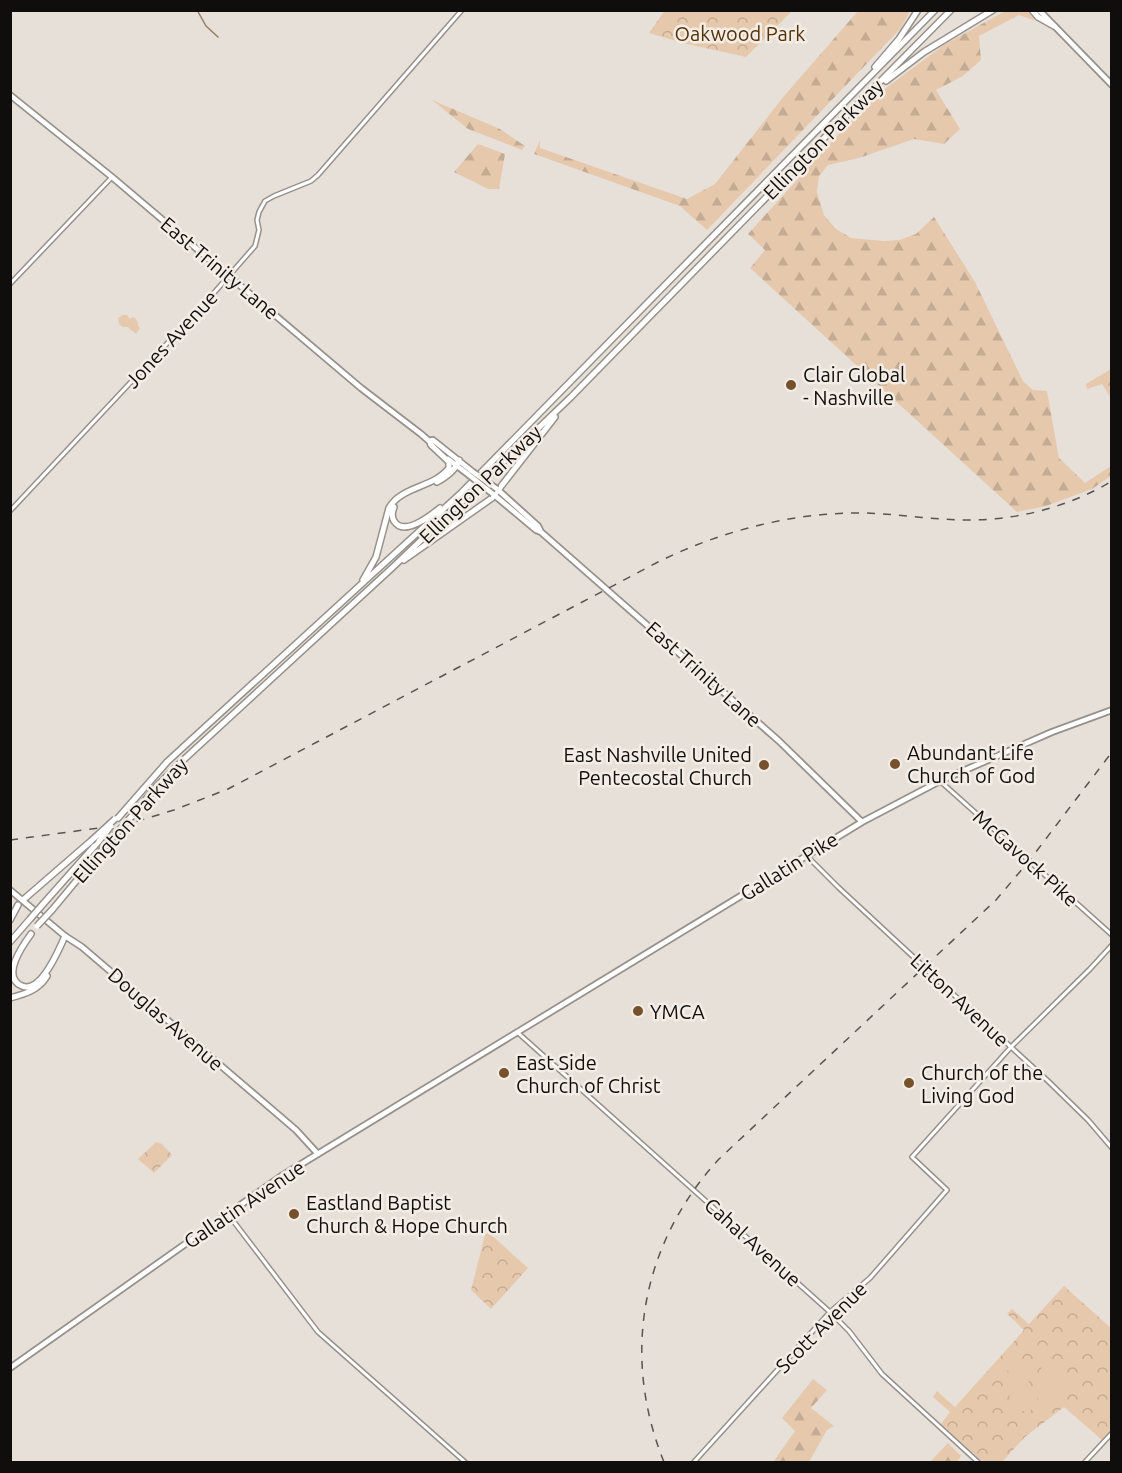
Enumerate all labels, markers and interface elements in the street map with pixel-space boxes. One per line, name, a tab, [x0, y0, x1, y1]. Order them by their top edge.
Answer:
park label: Oakwood Park	[675, 22, 805, 45]
street label: Ellington Parkway	[758, 74, 888, 204]
street label: East Trinity Lane	[156, 212, 284, 324]
street label: Jones Avenue	[120, 286, 222, 392]
place label: Clair Global - Nashville	[803, 363, 905, 409]
marker: Clair Global - Nashville	[784, 378, 798, 392]
street label: Ellington Parkway	[414, 420, 546, 548]
street label: East Trinity Lane	[642, 616, 766, 732]
place label: Abundant Life Church of God	[907, 741, 1036, 787]
place label: East Nashville United Pentecostal Church	[564, 743, 752, 789]
street label: Ellington Parkway	[68, 753, 192, 887]
marker: Abundant Life Church of God	[888, 757, 902, 771]
marker: East Nashville United Pentecostal Church	[757, 758, 771, 772]
street label: McGavock Pike	[969, 805, 1083, 911]
street label: Gallatin Pike	[736, 827, 842, 905]
street label: Litton Avenue	[906, 949, 1014, 1051]
street label: Douglas Avenue	[104, 963, 228, 1075]
place label: YMCA	[650, 1000, 705, 1023]
marker: YMCA	[631, 1004, 645, 1018]
place label: East Side Church of Christ	[516, 1051, 661, 1097]
place label: Church of the Living God	[921, 1061, 1043, 1107]
marker: East Side Church of Christ	[497, 1066, 511, 1080]
marker: Church of the Living God	[902, 1076, 916, 1090]
street label: Gallatin Avenue	[179, 1155, 309, 1253]
place label: Eastland Baptist Church & Hope Church	[306, 1191, 508, 1237]
street label: Cahal Avenue	[700, 1193, 806, 1291]
marker: Eastland Baptist Church & Hope Church	[287, 1207, 301, 1221]
street label: Scott Avenue	[771, 1277, 871, 1377]

